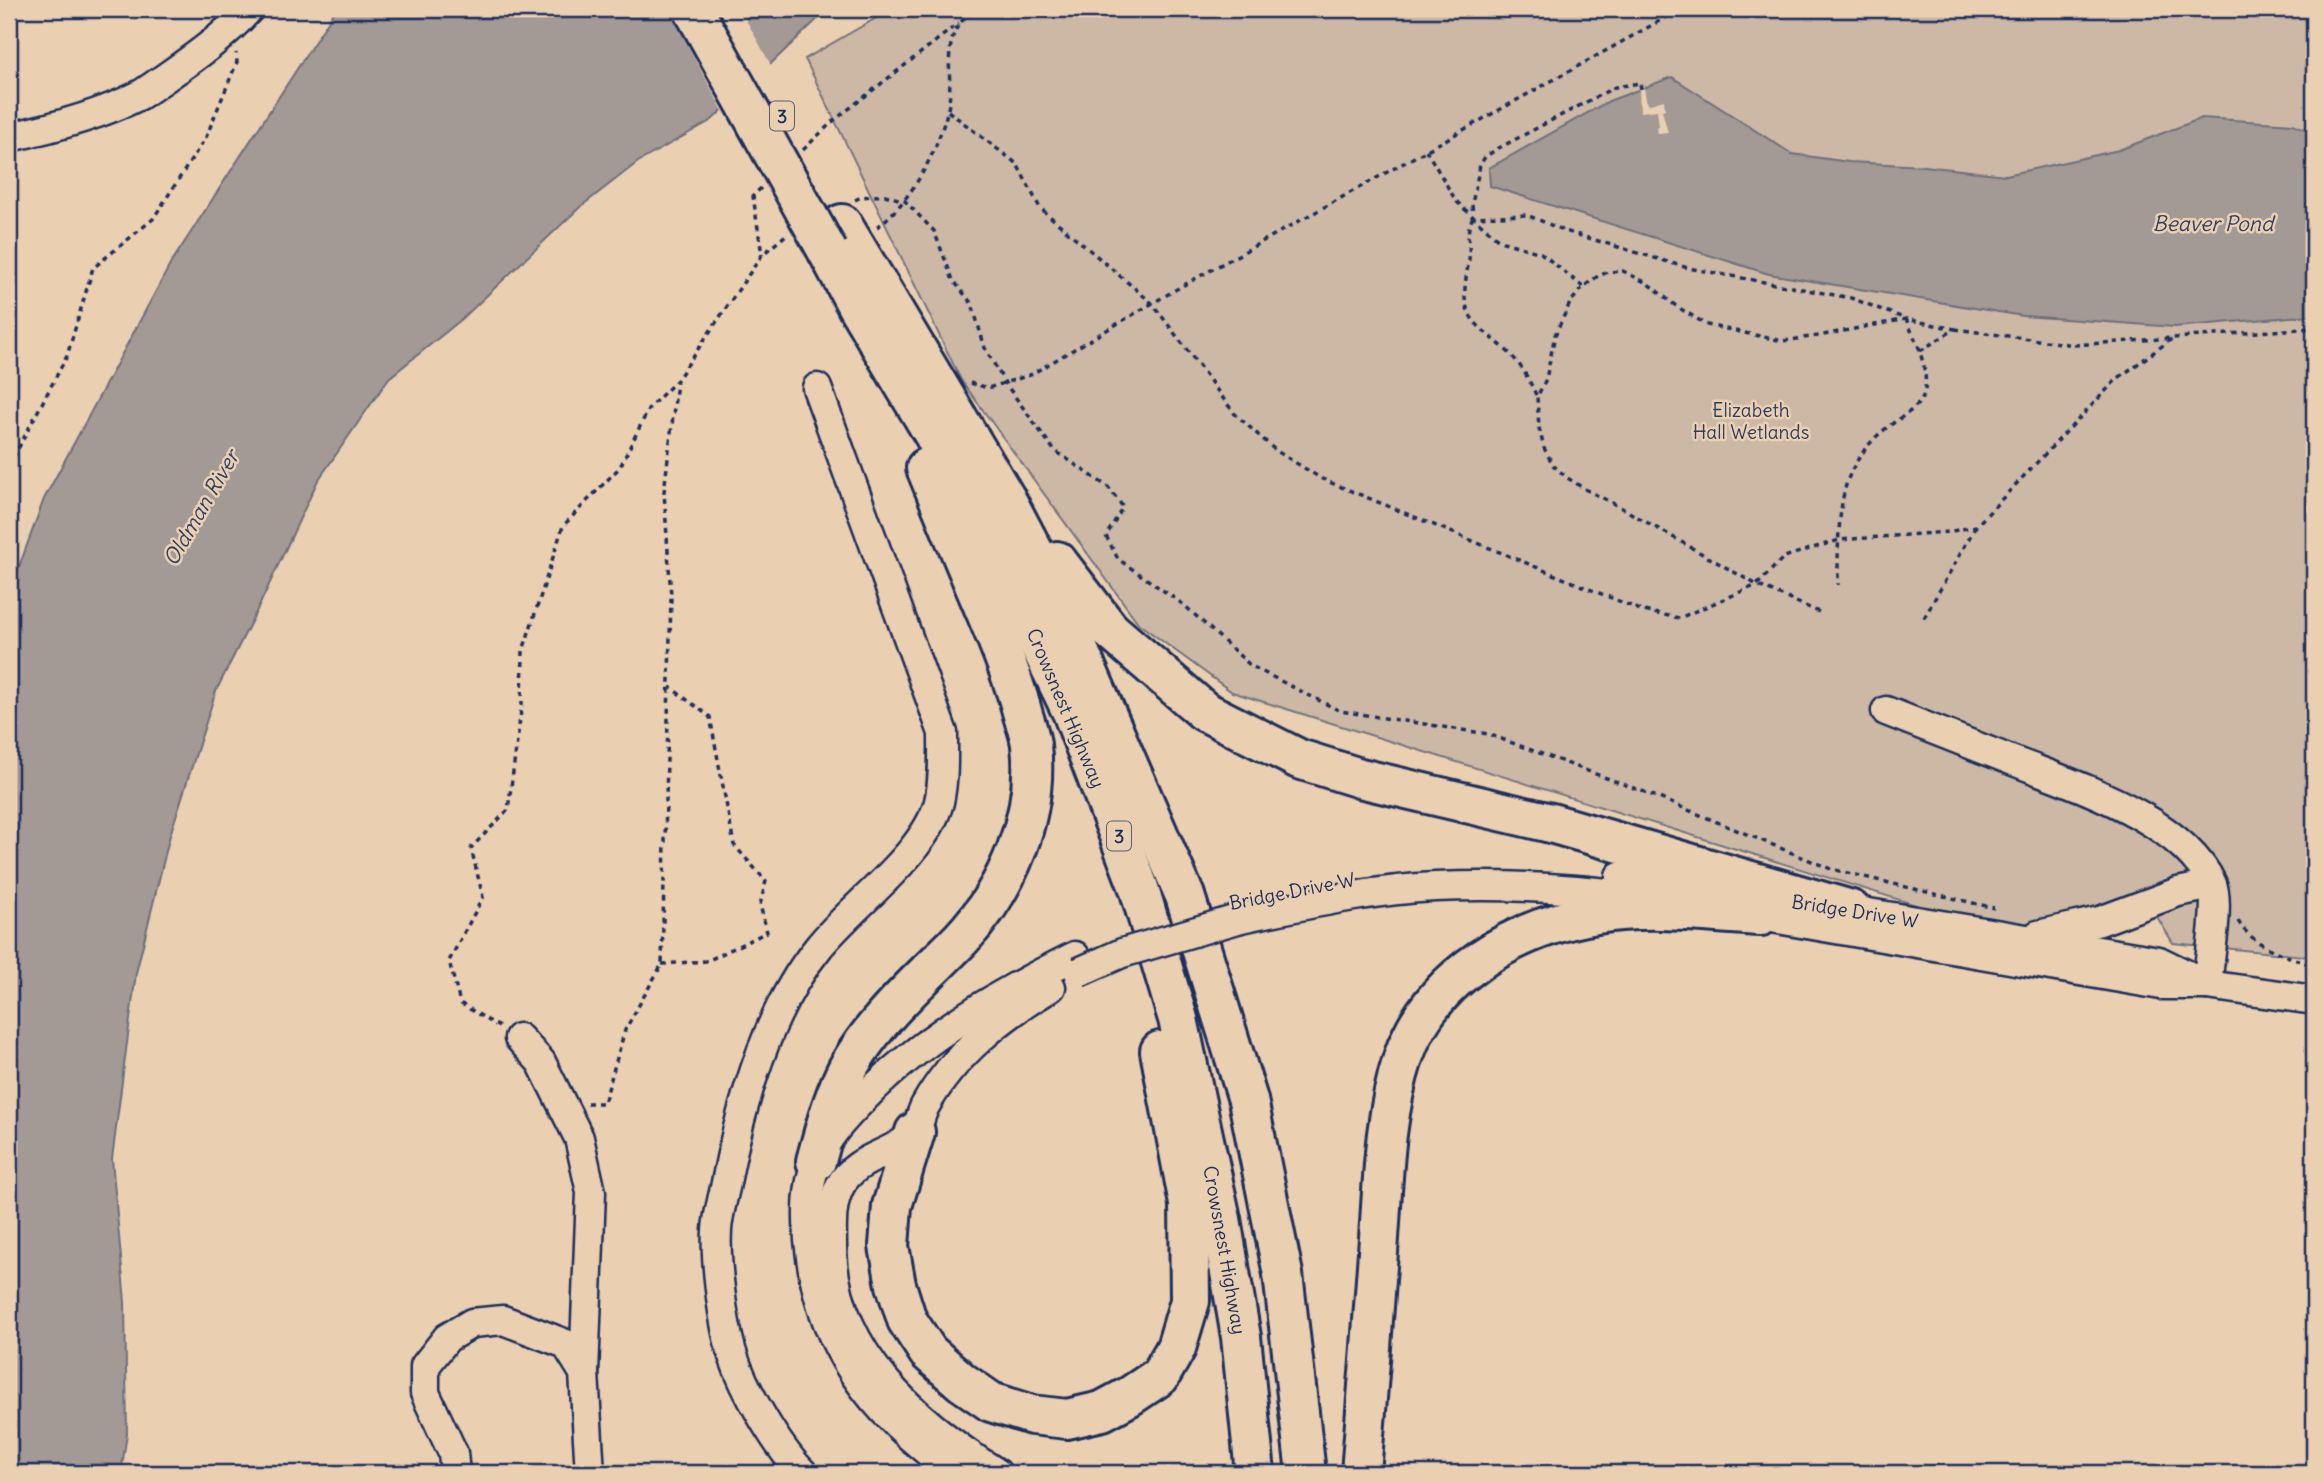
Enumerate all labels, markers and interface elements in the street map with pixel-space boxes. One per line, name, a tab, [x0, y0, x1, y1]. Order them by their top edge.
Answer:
road number: 3	[770, 102, 794, 131]
water label: Beaver Pond	[2153, 210, 2276, 237]
park label: Elizabeth Hall Wetlands	[1693, 398, 1809, 444]
water label: Oldman River	[157, 443, 246, 571]
street label: Crowsnest Highway	[1022, 625, 1110, 791]
road number: 3	[1107, 822, 1131, 850]
street label: Bridge Drive W	[1227, 867, 1357, 915]
street label: Bridge Drive W	[1790, 889, 1920, 933]
street label: Crowsnest Highway	[1198, 1164, 1252, 1336]

